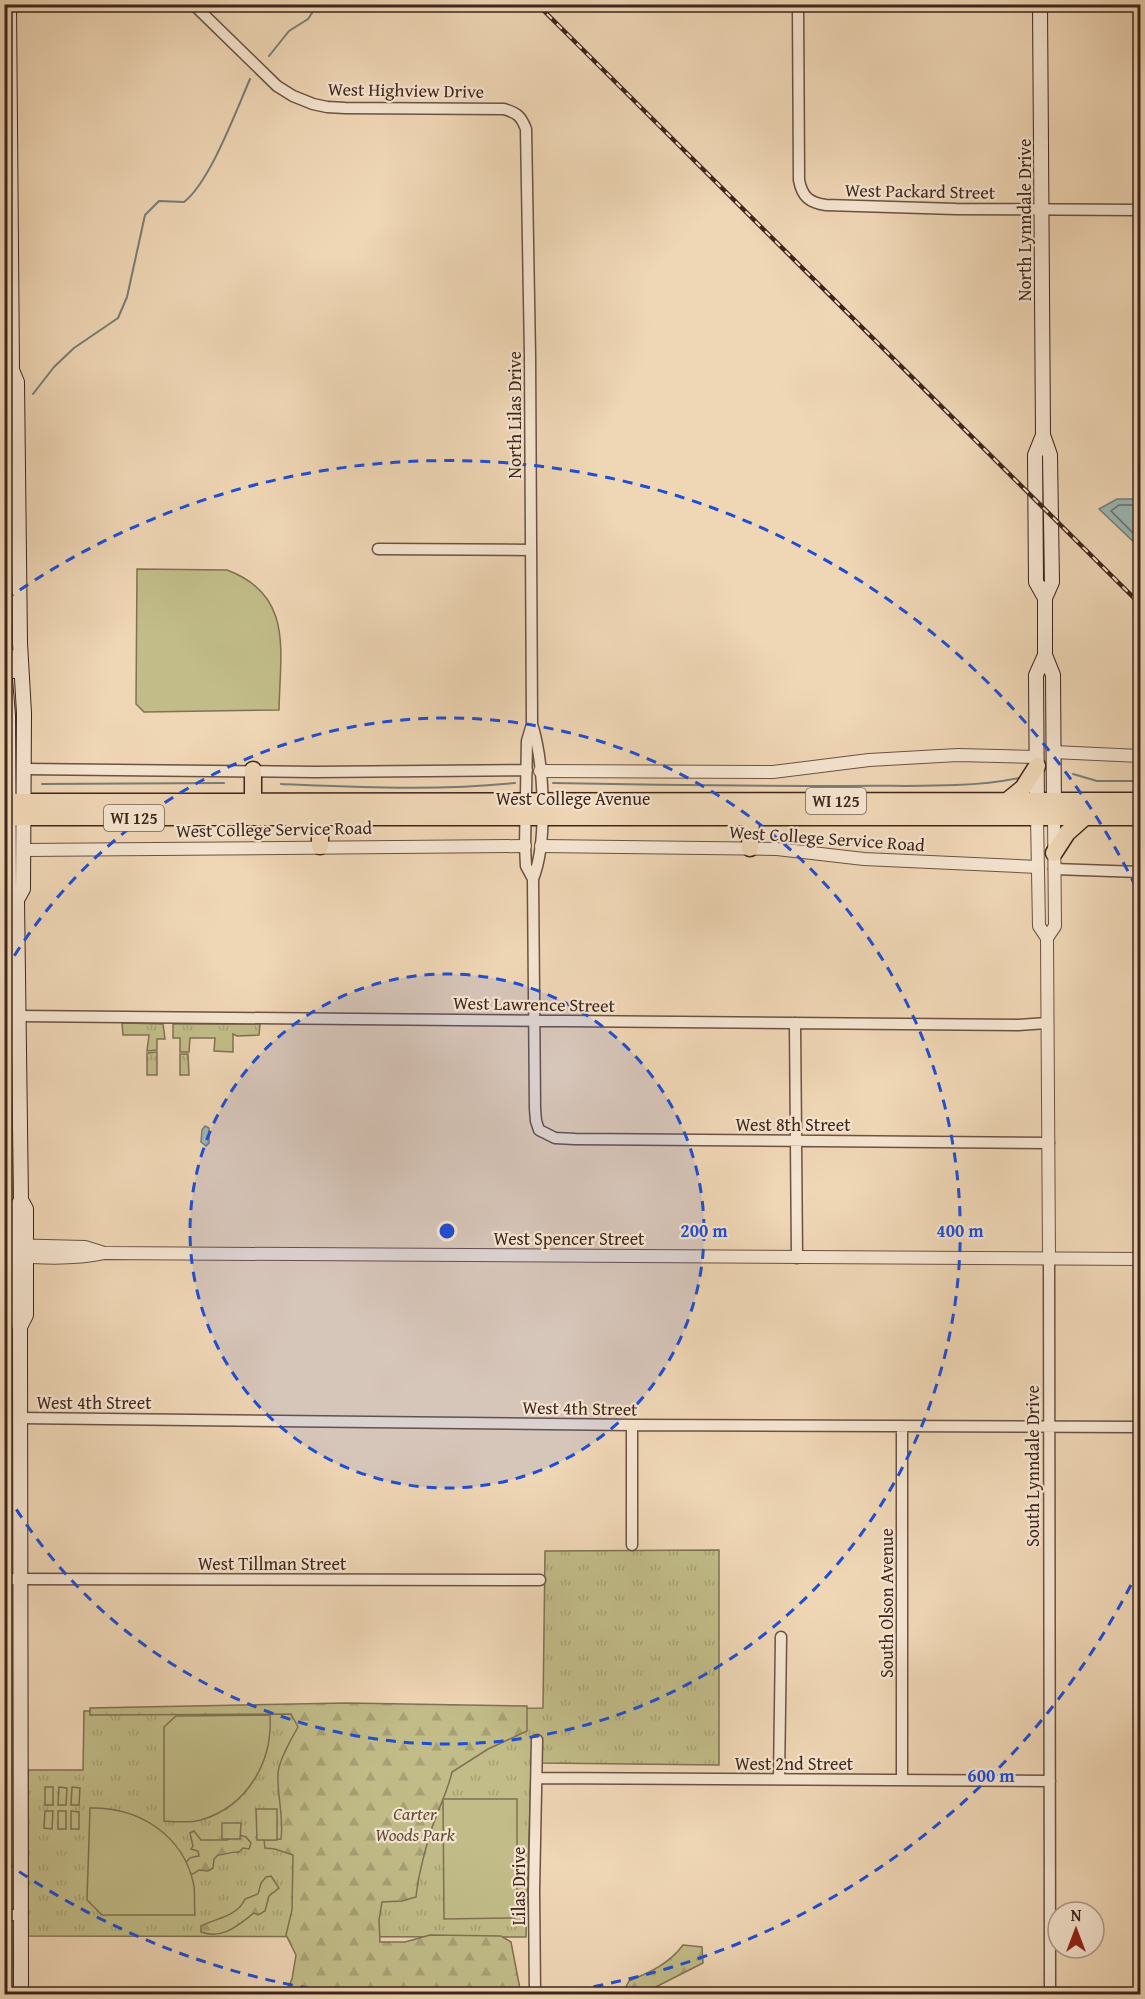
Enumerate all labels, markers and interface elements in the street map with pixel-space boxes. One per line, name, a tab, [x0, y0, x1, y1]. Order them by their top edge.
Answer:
street label: West Highview Drive	[328, 75, 484, 105]
street label: North Lynndale Drive	[1011, 139, 1038, 301]
street label: West Packard Street	[845, 176, 996, 206]
street label: North Lilas Drive	[501, 351, 528, 479]
street label: West College Avenue	[496, 785, 650, 812]
road number: WI 125	[806, 788, 866, 814]
road number: WI 125	[104, 805, 164, 831]
street label: West College Service Road	[176, 814, 373, 844]
street label: West College Service Road	[728, 818, 926, 858]
street label: West Lawrence Street	[453, 989, 616, 1019]
street label: West 8th Street	[735, 1111, 851, 1138]
text: 200 m	[680, 1217, 728, 1244]
text: 400 m	[936, 1217, 984, 1244]
centre of rings	[437, 1221, 457, 1241]
street label: West Spencer Street	[494, 1225, 645, 1252]
street label: South Lynndale Drive	[1019, 1385, 1046, 1547]
street label: West 4th Street	[36, 1389, 152, 1416]
street label: West 4th Street	[522, 1393, 638, 1423]
street label: South Olson Avenue	[873, 1528, 900, 1678]
street label: West Tillman Street	[198, 1550, 347, 1577]
street label: West 2nd Street	[735, 1750, 854, 1777]
text: 600 m	[967, 1762, 1015, 1789]
park label: Carter Woods Park	[375, 1800, 456, 1848]
street label: Lilas Drive	[505, 1847, 532, 1925]
north arrow	[1046, 1900, 1106, 1960]
text: N	[1071, 1903, 1082, 1927]

